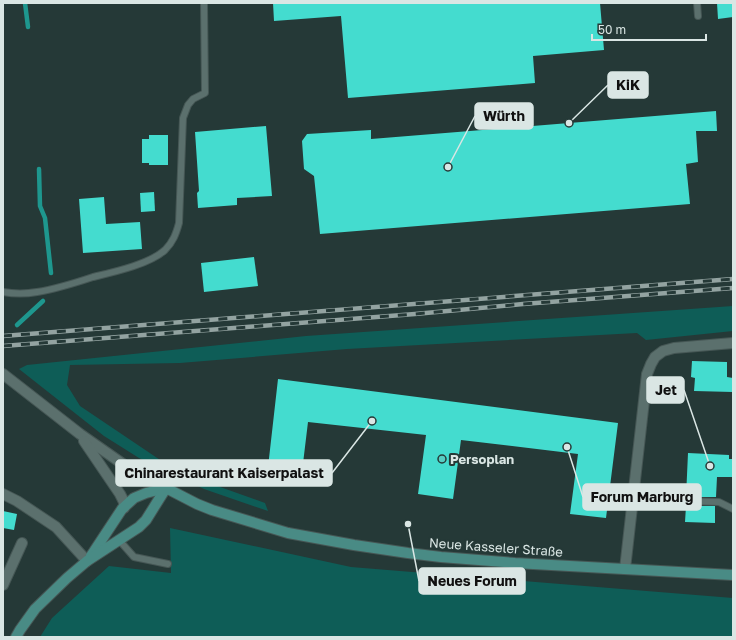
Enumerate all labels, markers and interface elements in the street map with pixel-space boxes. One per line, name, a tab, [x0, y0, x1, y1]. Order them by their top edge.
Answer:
scale bar	[592, 16, 706, 42]
text: 50 m	[598, 22, 626, 37]
callout: KiK	[608, 72, 648, 98]
text: KiK	[616, 76, 640, 93]
callout: Würth	[475, 103, 533, 129]
text: Würth	[483, 107, 525, 124]
callout: Jet	[647, 377, 684, 403]
text: Jet	[655, 381, 677, 398]
place label: Persoplan	[450, 451, 514, 467]
marker: Persoplan	[437, 454, 447, 464]
callout: Chinarestaurant Kaiserpalast	[116, 460, 332, 486]
text: Chinarestaurant Kaiserpalast	[124, 464, 324, 481]
callout: Forum Marburg	[583, 484, 701, 510]
text: Forum Marburg	[591, 488, 693, 505]
street label: Neue Kasseler Straße	[429, 534, 563, 560]
callout: Neues Forum	[419, 568, 525, 594]
text: Neues Forum	[427, 572, 517, 589]

